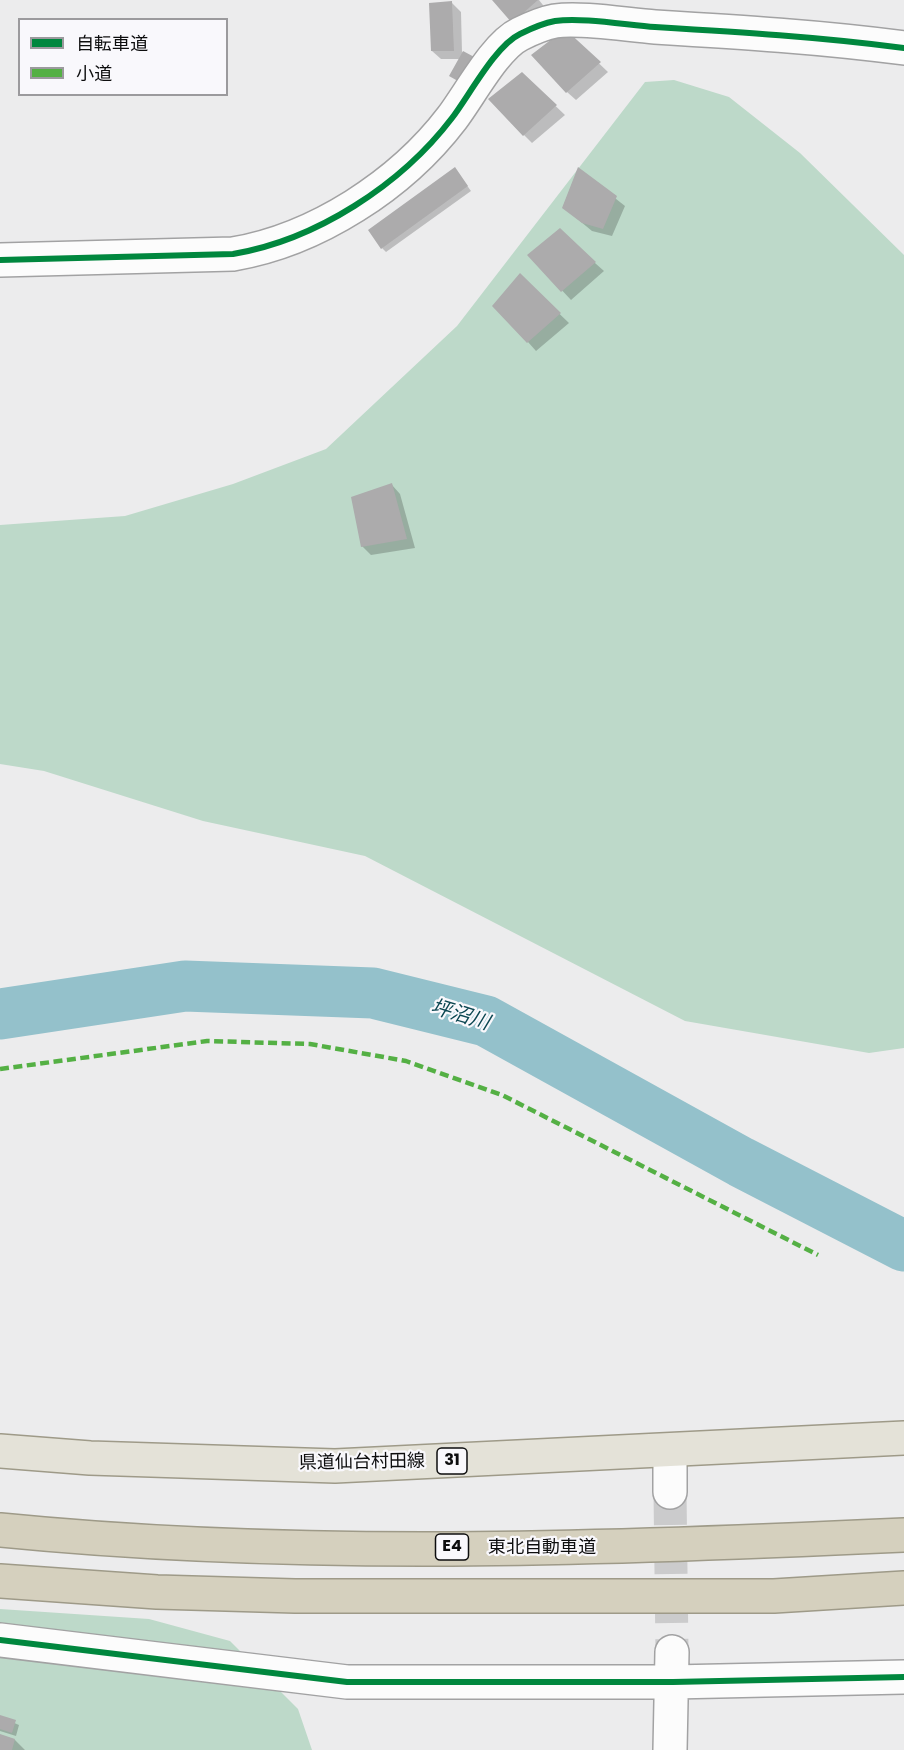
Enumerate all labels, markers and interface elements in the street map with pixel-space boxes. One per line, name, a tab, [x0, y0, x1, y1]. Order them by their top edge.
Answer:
legend	[18, 18, 228, 96]
text: 自転車道	[76, 31, 148, 56]
text: 小道	[76, 61, 112, 86]
water label: 坪沼川	[428, 996, 492, 1036]
road number: 31	[437, 1448, 467, 1474]
street label: 県道仙台村田線	[299, 1451, 425, 1475]
road number: E4	[436, 1534, 468, 1560]
street label: 東北自動車道	[488, 1537, 596, 1559]

